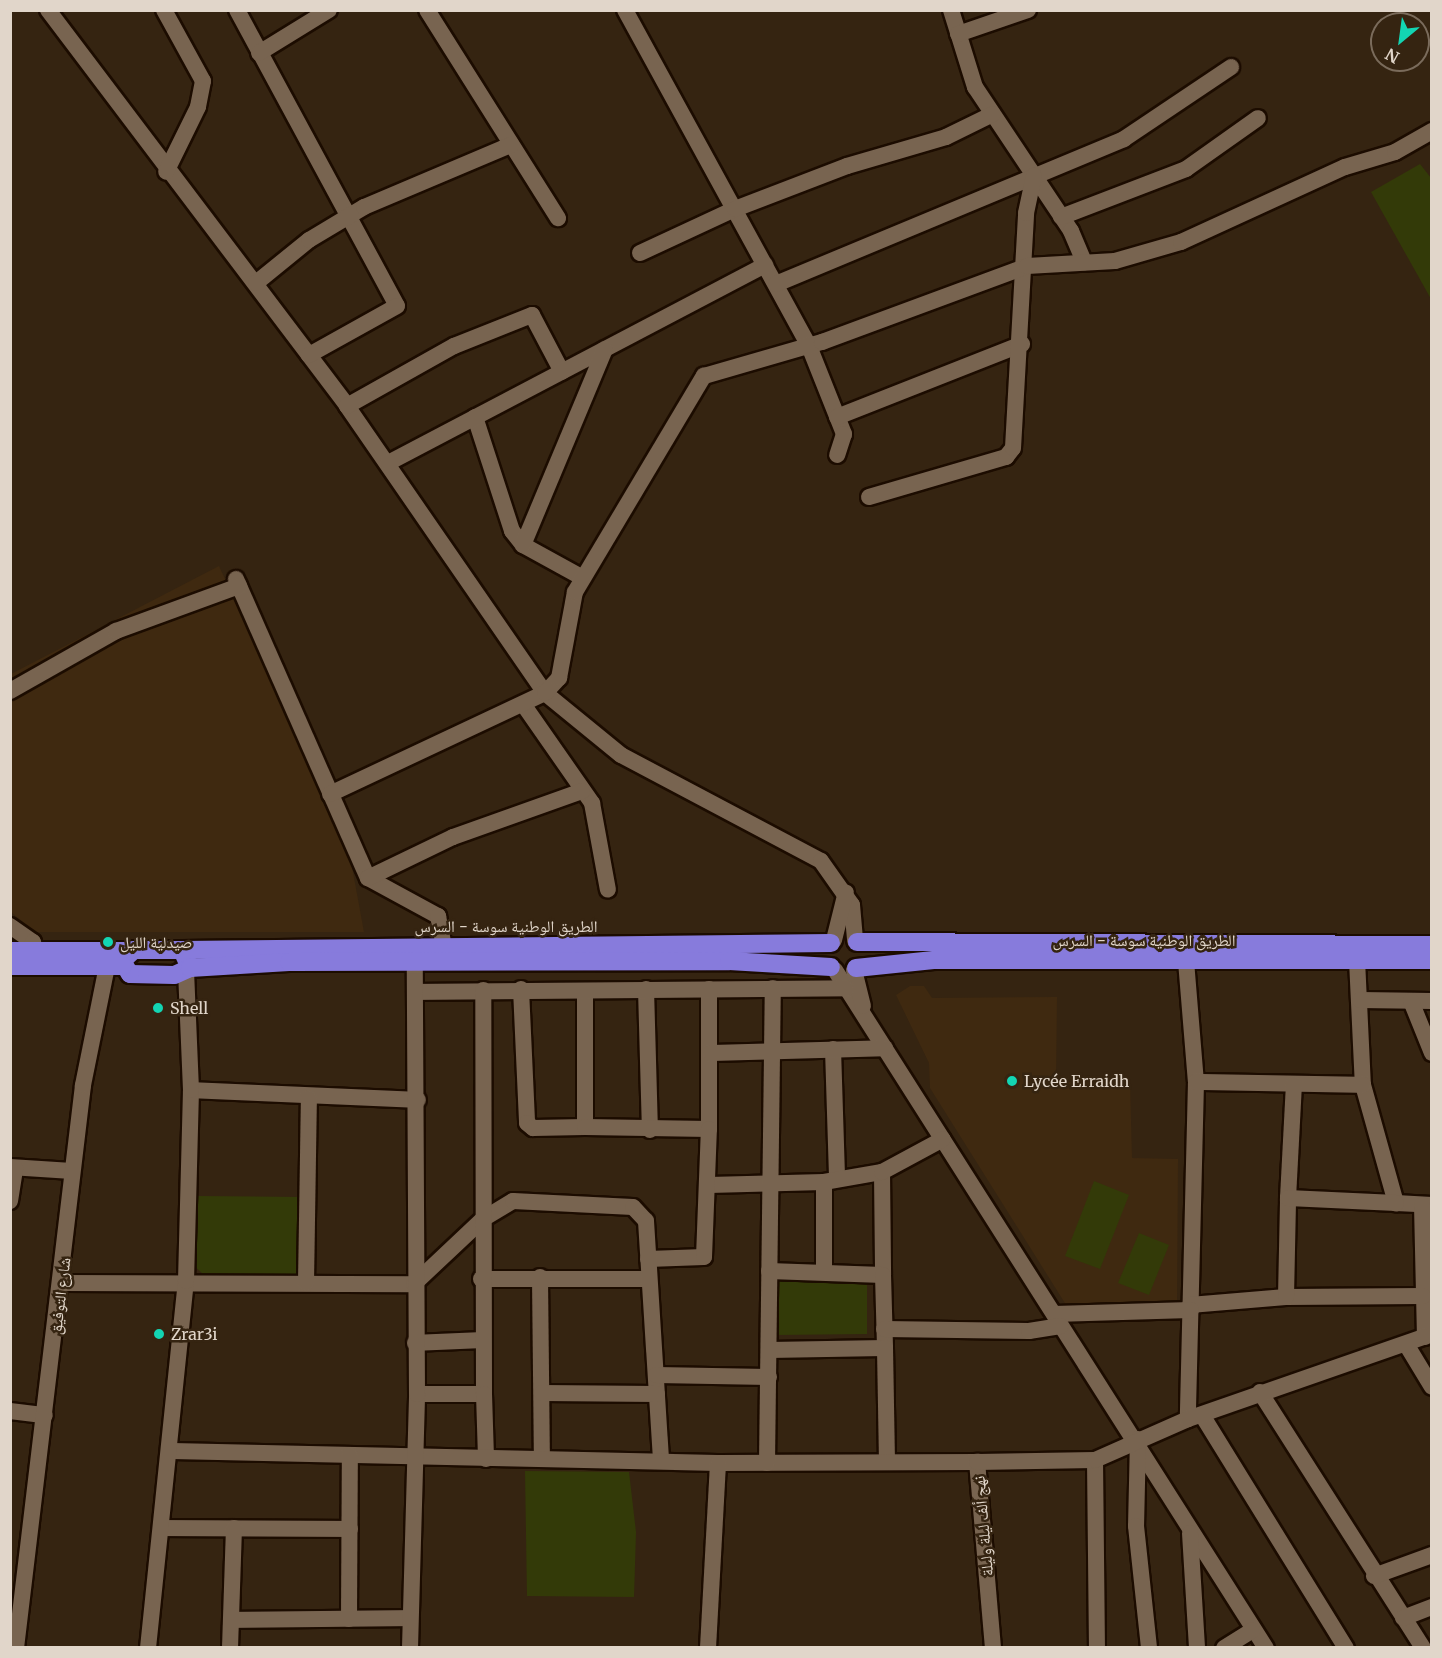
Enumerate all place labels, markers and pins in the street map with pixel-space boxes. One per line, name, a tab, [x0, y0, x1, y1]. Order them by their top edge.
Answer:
place label: صيدلية الليل	[120, 932, 192, 952]
marker: صيدلية الليل	[101, 935, 115, 949]
place label: Shell	[170, 998, 208, 1018]
marker: Shell	[151, 1001, 165, 1015]
place label: Lycée Erraidh	[1024, 1071, 1129, 1091]
marker: Lycée Erraidh	[1005, 1074, 1019, 1088]
place label: Zrar3i	[171, 1324, 217, 1344]
marker: Zrar3i	[152, 1327, 166, 1341]

